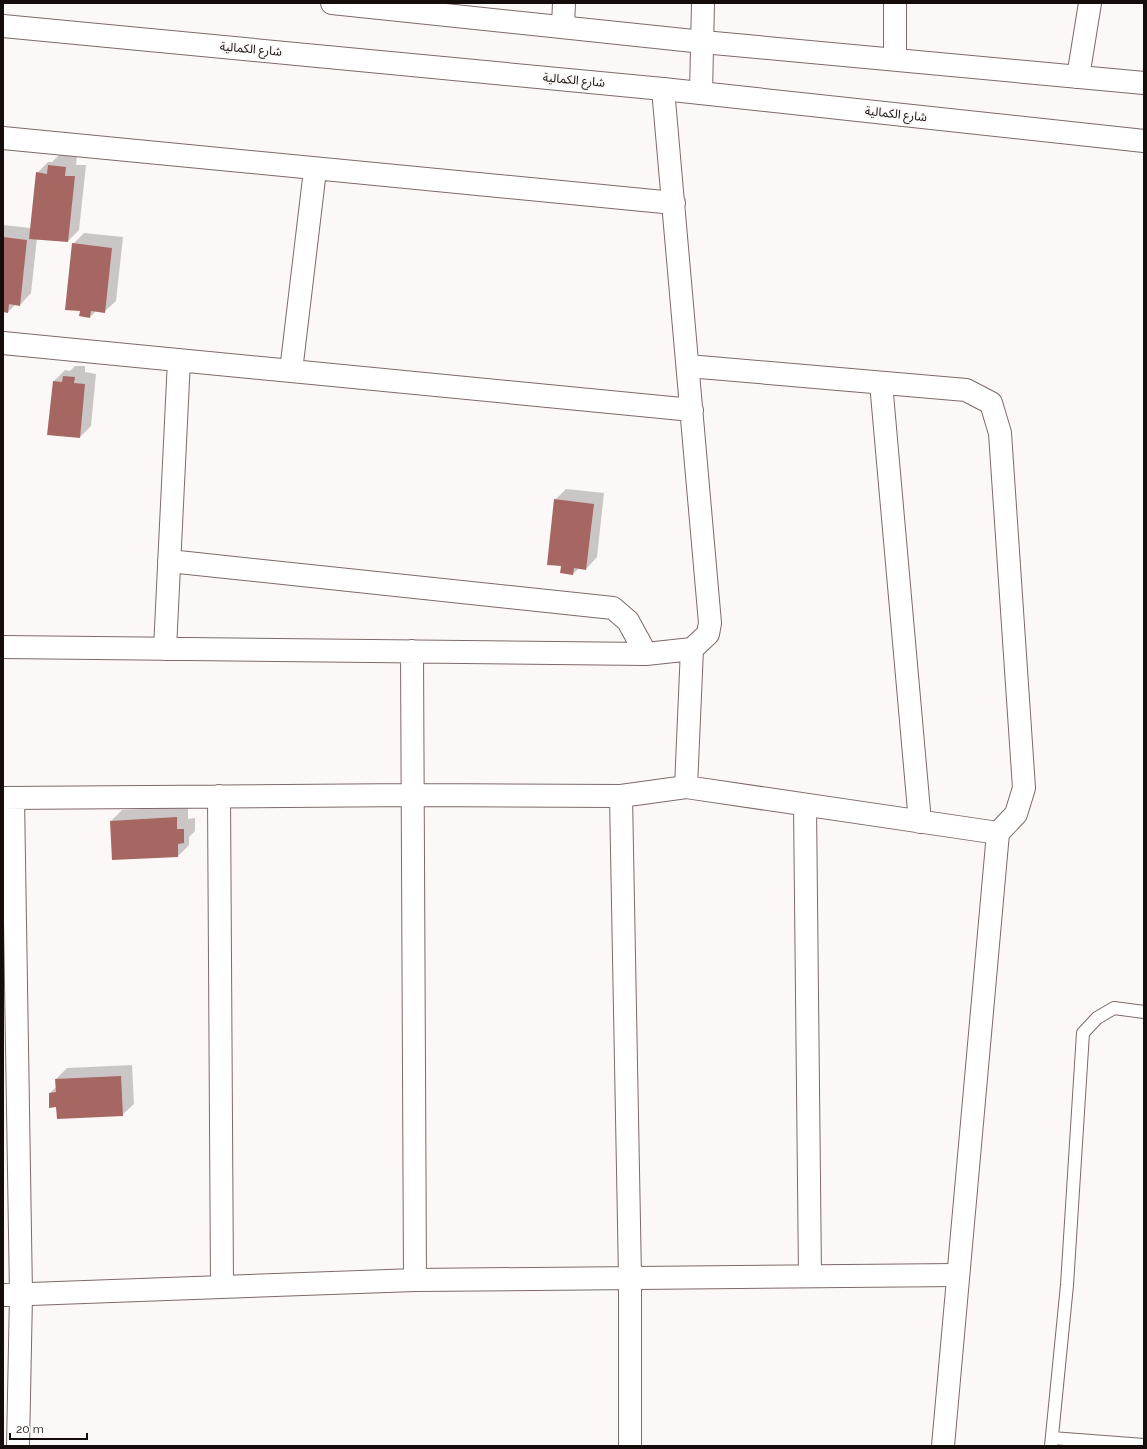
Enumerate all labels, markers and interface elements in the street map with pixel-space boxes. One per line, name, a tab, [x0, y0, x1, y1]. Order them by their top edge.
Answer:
street label: شارع الكمالية	[219, 39, 283, 61]
street label: شارع الكمالية	[542, 70, 606, 92]
street label: شارع الكمالية	[864, 104, 928, 126]
scale bar	[10, 1415, 87, 1441]
text: 20 m	[16, 1422, 44, 1436]

